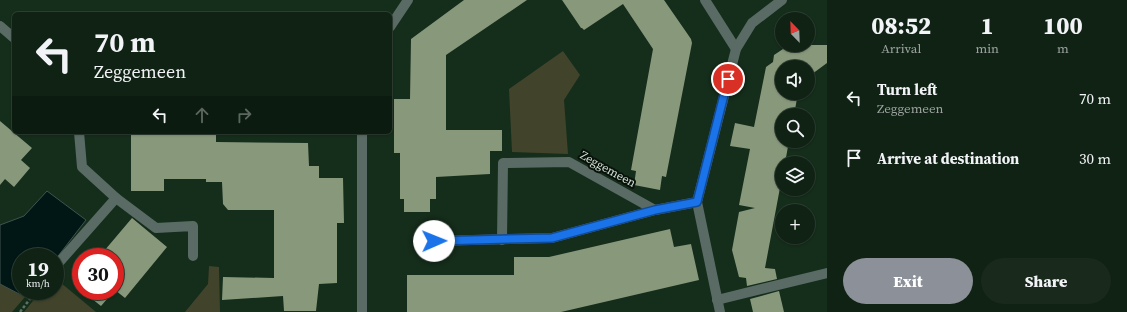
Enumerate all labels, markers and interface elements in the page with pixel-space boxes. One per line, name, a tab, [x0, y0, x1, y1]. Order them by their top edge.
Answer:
text: 08:52	[871, 9, 931, 42]
text: 1	[981, 9, 994, 42]
text: 100	[1043, 9, 1083, 42]
north arrow	[775, 12, 815, 52]
map controls	[775, 12, 815, 244]
text: 70 m	[94, 23, 156, 61]
icon: left	[28, 28, 80, 80]
text: Arrival	[881, 40, 921, 57]
text: min	[975, 40, 999, 57]
text: m	[1057, 40, 1069, 57]
text: Zeggemeen	[94, 59, 186, 84]
button: sound	[775, 60, 815, 100]
pin	[711, 62, 745, 96]
icon: arrive	[717, 68, 739, 90]
text: Turn left	[877, 79, 937, 100]
icon: left	[843, 87, 865, 109]
text: 70 m	[1079, 88, 1111, 109]
text: Zeggemeen	[877, 100, 943, 117]
icon: left	[149, 104, 171, 126]
icon: ahead	[191, 104, 213, 126]
icon: right	[233, 104, 255, 126]
button: search	[775, 108, 815, 148]
street label: Zeggemeen	[577, 147, 639, 191]
icon: arrive	[843, 147, 865, 169]
text: Arrive at destination	[877, 148, 1019, 169]
text: 30 m	[1079, 148, 1111, 169]
button: layers	[775, 156, 815, 196]
button: +	[775, 204, 815, 244]
position arrow	[413, 220, 455, 262]
speed limit sign: 30	[72, 248, 124, 300]
text: 19	[27, 255, 49, 283]
button: Exit	[843, 258, 973, 304]
button: Share	[981, 258, 1111, 304]
text: km/h	[26, 277, 50, 290]

